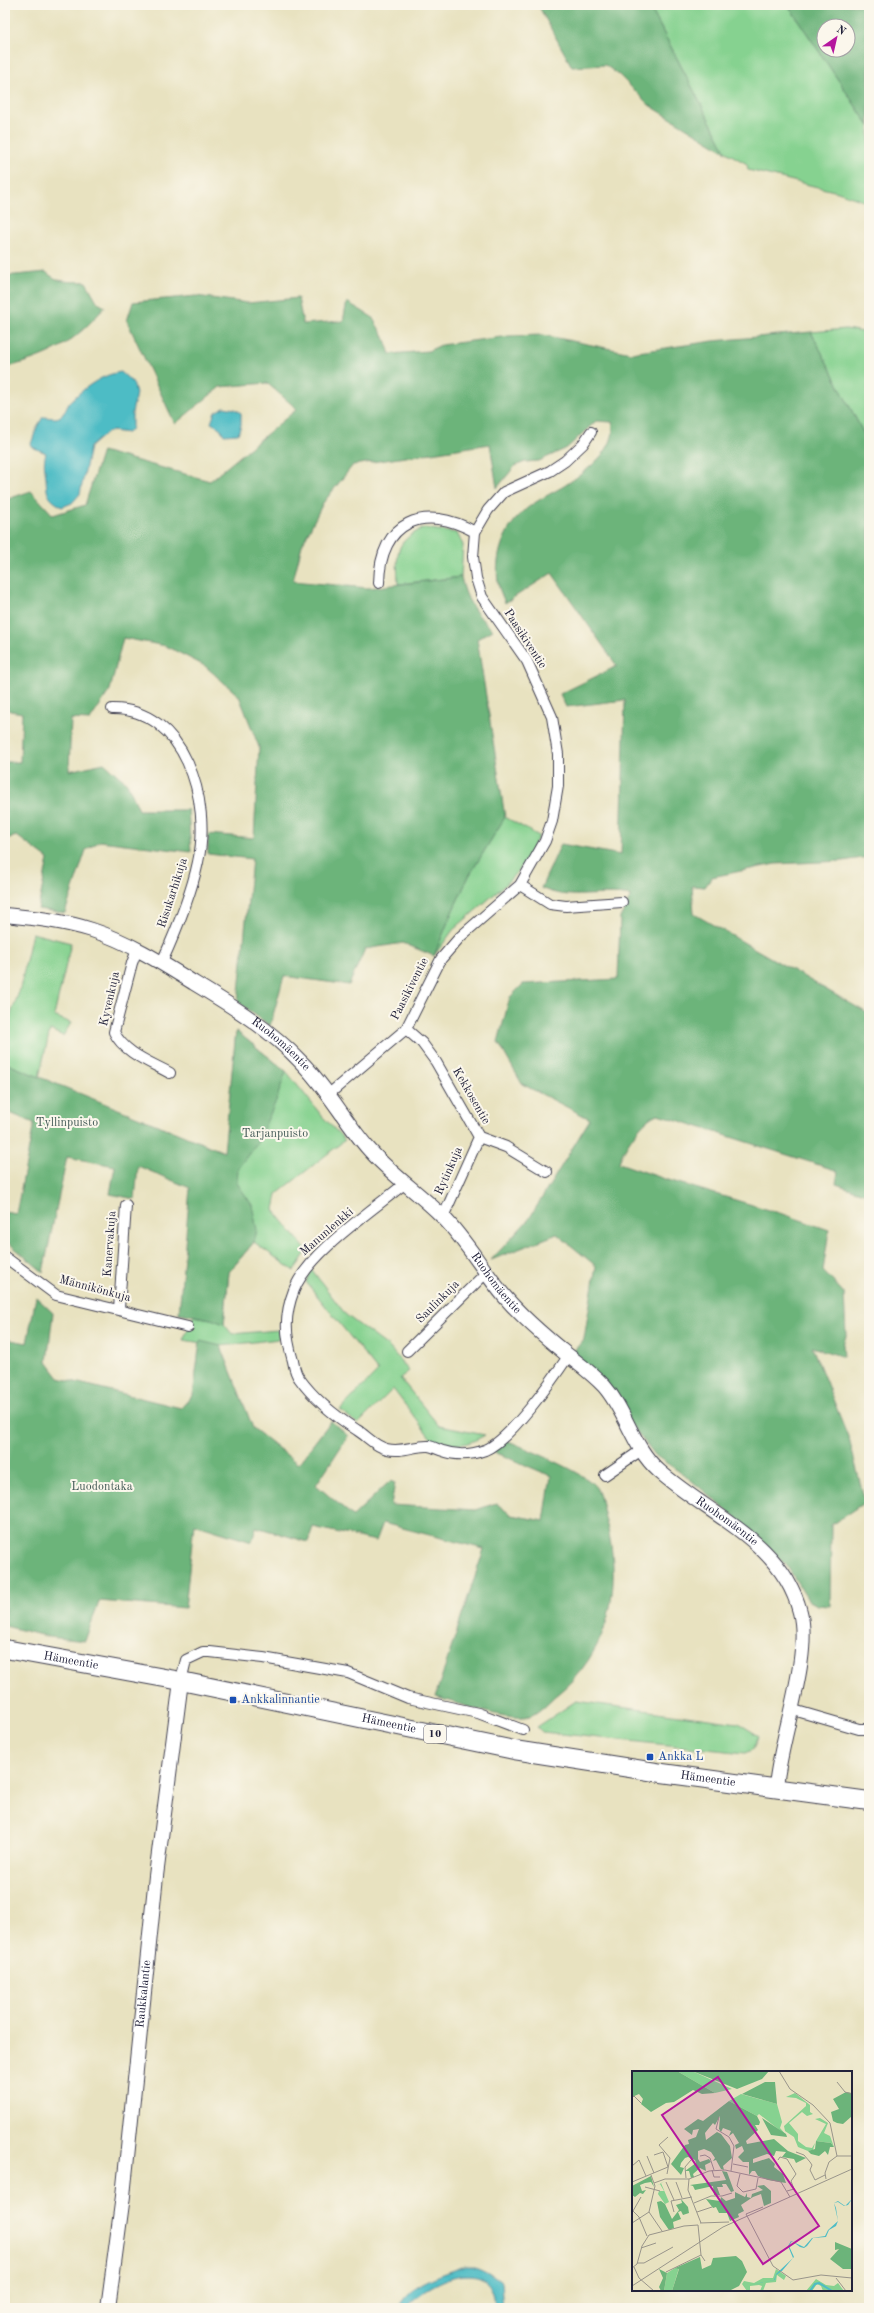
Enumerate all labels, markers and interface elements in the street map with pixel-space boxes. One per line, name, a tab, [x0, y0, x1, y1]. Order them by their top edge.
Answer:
north arrow	[816, 18, 856, 58]
text: N	[834, 24, 848, 38]
street label: Paasikiventie	[501, 607, 549, 671]
street label: Risukarhikuja	[156, 857, 190, 929]
street label: Paasikiventie	[389, 955, 431, 1022]
street label: Kyvenkuja	[98, 970, 122, 1027]
street label: Ruohomäentie	[249, 1015, 313, 1074]
street label: Kekkosentie	[450, 1066, 492, 1127]
park label: Tyllinpuisto	[36, 1117, 98, 1129]
park label: Tarjanpuisto	[242, 1128, 308, 1140]
street label: Rytinkuja	[433, 1145, 465, 1197]
street label: Manunlenkki	[298, 1206, 356, 1258]
street label: Kanervakuja	[102, 1210, 118, 1277]
street label: Ruohomäentie	[468, 1251, 523, 1317]
street label: Männikönkuja	[58, 1274, 132, 1304]
street label: Saulinkuja	[414, 1278, 462, 1326]
park label: Luodontaka	[71, 1481, 133, 1493]
street label: Ruohomäentie	[693, 1495, 760, 1549]
street label: Hämeentie	[43, 1650, 100, 1672]
place label: Ankkalinnantie	[241, 1694, 320, 1706]
marker: Ankkalinnantie	[228, 1695, 238, 1705]
street label: Hämeentie	[360, 1713, 418, 1736]
road number: 10	[424, 1725, 446, 1743]
place label: Ankka L	[658, 1751, 703, 1763]
marker: Ankka L	[645, 1752, 655, 1762]
street label: Hämeentie	[680, 1770, 737, 1789]
street label: Raukkalantie	[134, 1959, 153, 2029]
inset map	[632, 2071, 852, 2291]

